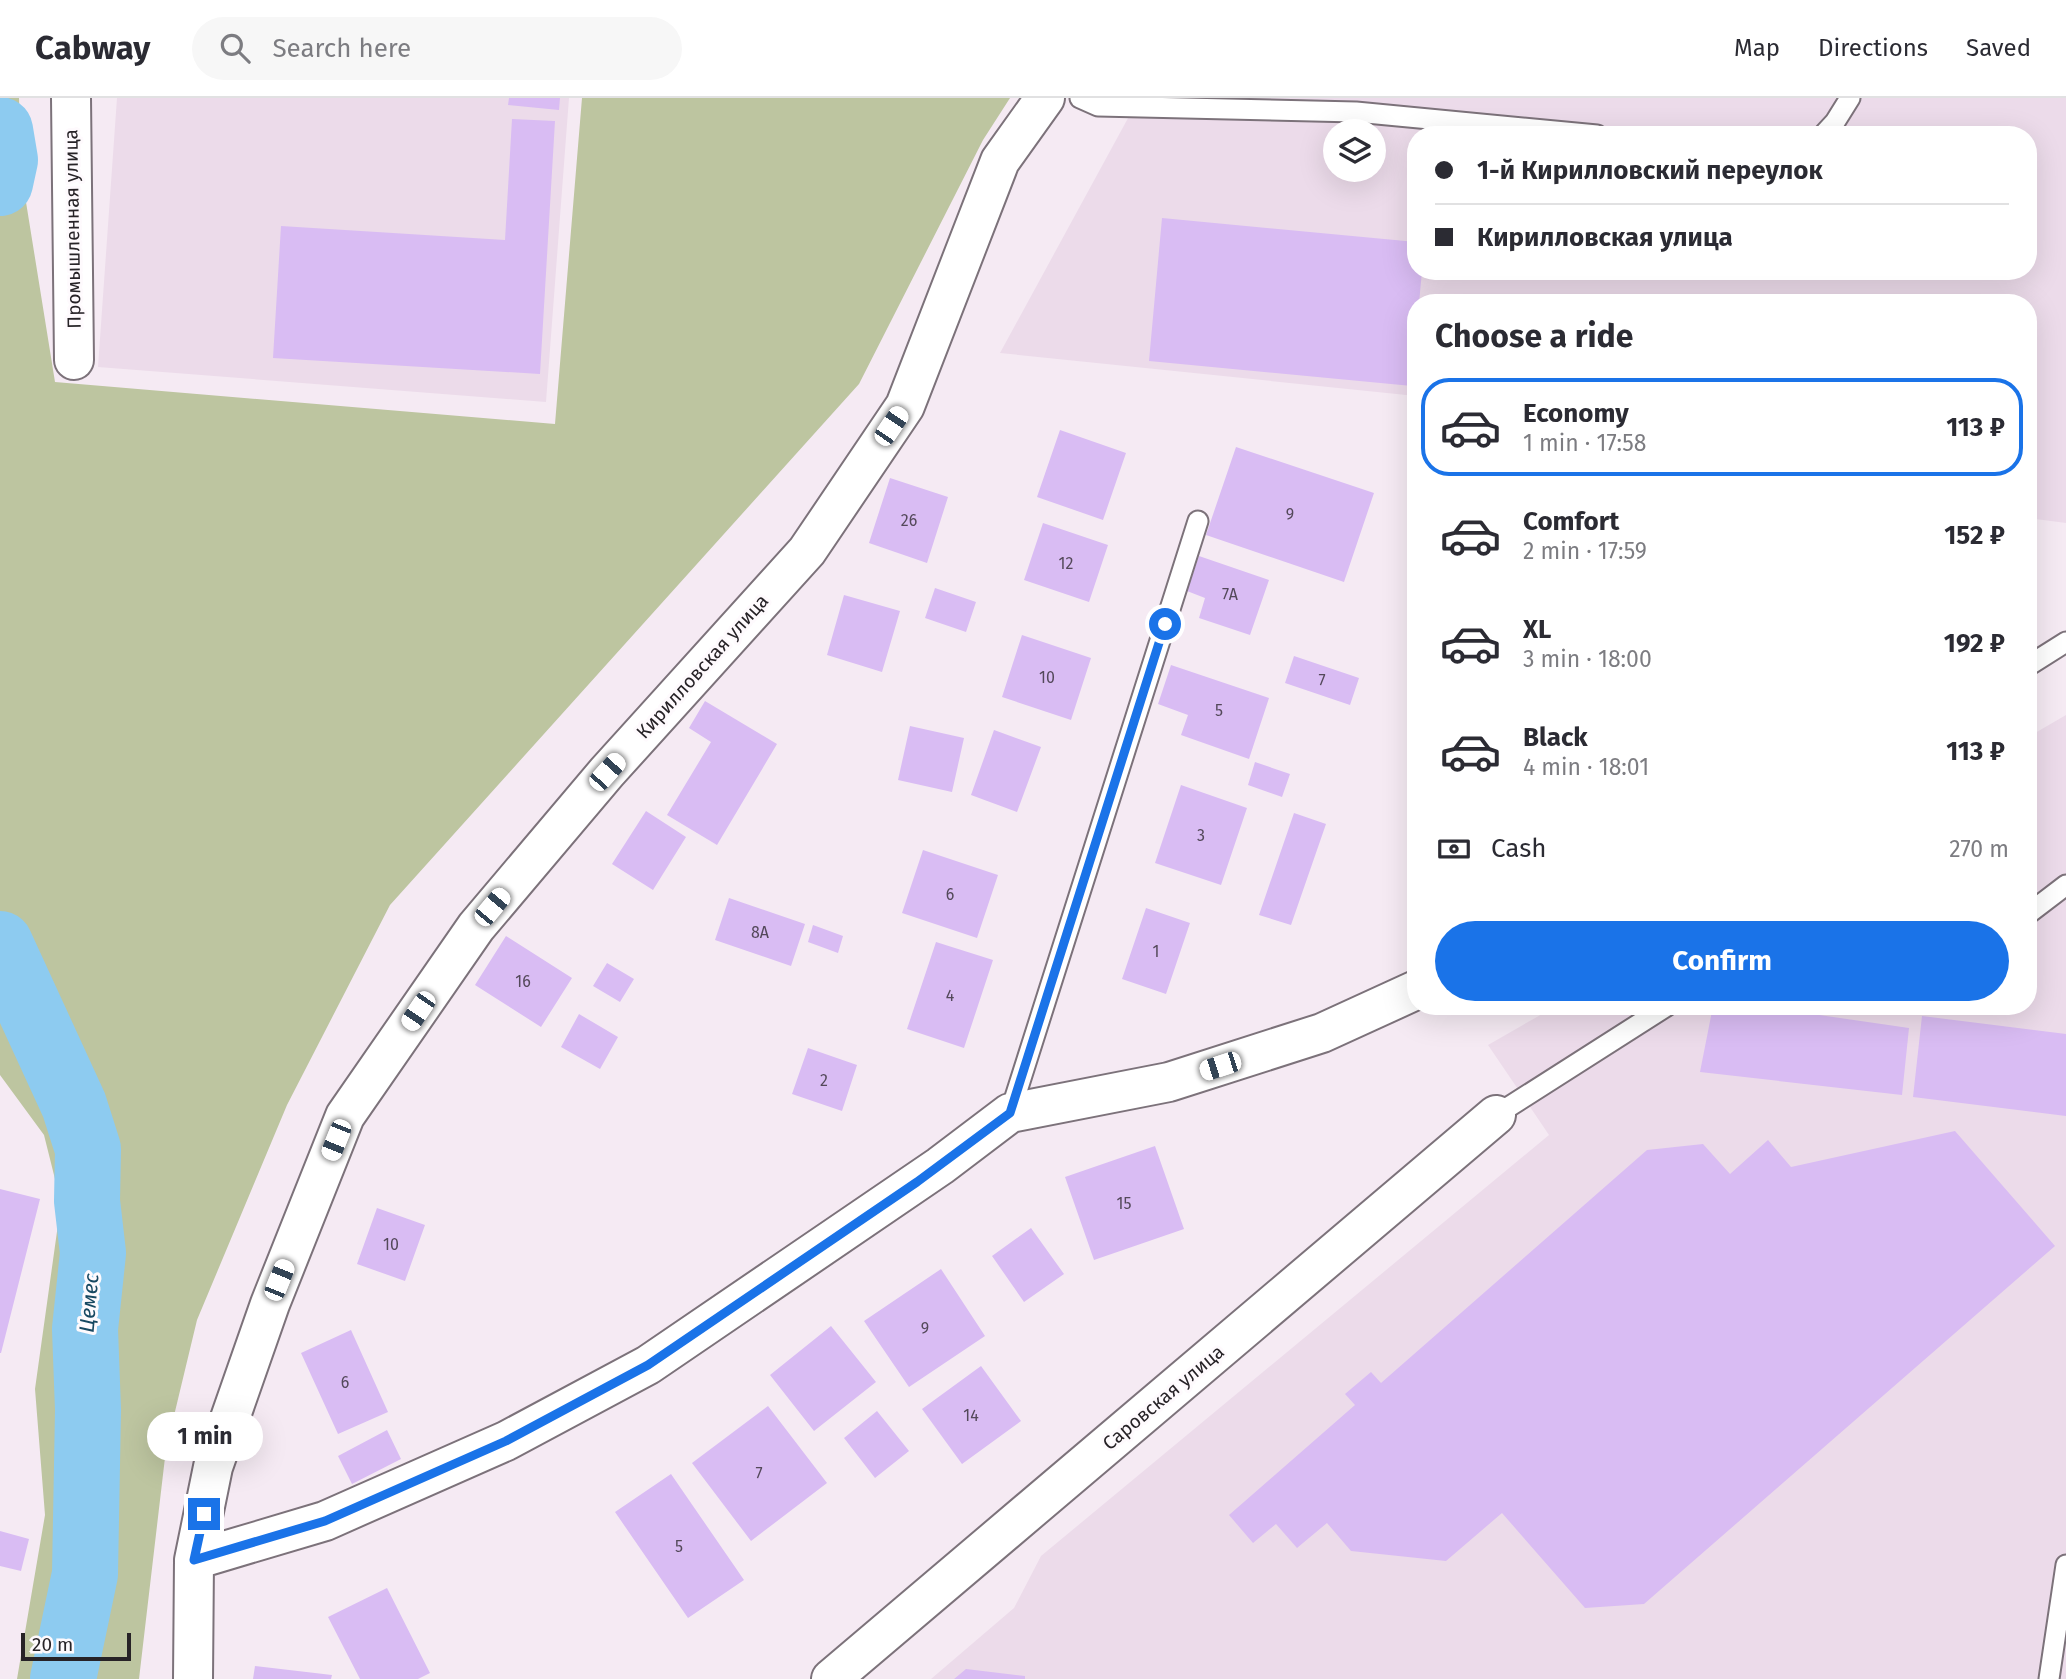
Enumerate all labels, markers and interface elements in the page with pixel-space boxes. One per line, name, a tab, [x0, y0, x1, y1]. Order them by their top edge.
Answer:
search box	[192, 17, 682, 80]
text: Cabway	[35, 28, 150, 68]
icon: search	[216, 29, 254, 67]
text: Search here	[272, 33, 411, 64]
text: Map	[1734, 34, 1780, 62]
text: Directions	[1818, 34, 1928, 62]
text: Saved	[1966, 34, 2031, 62]
map controls	[1323, 119, 1386, 182]
button: layers	[1323, 119, 1386, 182]
street label: Промышленная улица	[59, 129, 86, 329]
text: 1-й Кирилловский переулок	[1477, 155, 1823, 186]
text: Кирилловская улица	[1477, 222, 1733, 253]
text: Choose a ride	[1435, 317, 1633, 355]
icon: car	[1439, 396, 1502, 459]
text: Economy	[1523, 398, 1629, 429]
car	[871, 403, 912, 449]
text: 113 ₽	[1946, 412, 2005, 443]
text: 1 min · 17:58	[1523, 429, 1646, 457]
icon: car	[1439, 504, 1502, 567]
house number: 9	[1286, 505, 1294, 524]
text: Comfort	[1523, 506, 1619, 537]
house number: 26	[901, 511, 917, 530]
text: 152 ₽	[1944, 520, 2005, 551]
text: 2 min · 17:59	[1523, 537, 1647, 565]
house number: 12	[1059, 554, 1073, 573]
house number: 7А	[1222, 585, 1239, 604]
street label: Кирилловская улица	[631, 589, 773, 743]
route start	[1149, 608, 1181, 640]
icon: car	[1439, 612, 1502, 675]
text: XL	[1523, 614, 1551, 645]
text: 192 ₽	[1944, 628, 2005, 659]
text: 3 min · 18:00	[1523, 645, 1652, 673]
house number: 10	[1039, 668, 1055, 687]
house number: 7	[1318, 671, 1326, 690]
house number: 5	[1215, 701, 1223, 720]
icon: car	[1439, 720, 1502, 783]
text: Black	[1523, 722, 1588, 753]
text: 113 ₽	[1946, 736, 2005, 767]
car	[586, 749, 629, 795]
text: 4 min · 18:01	[1523, 753, 1649, 781]
house number: 3	[1197, 826, 1205, 845]
icon: cash	[1435, 830, 1473, 868]
text: Cash	[1491, 833, 1547, 864]
text: 270 m	[1949, 835, 2009, 863]
car	[471, 884, 514, 930]
house number: 6	[946, 885, 954, 904]
button: Confirm	[1435, 921, 2009, 1001]
house number: 8А	[751, 923, 770, 942]
house number: 1	[1153, 942, 1159, 961]
house number: 16	[515, 972, 531, 991]
house number: 4	[946, 986, 955, 1005]
car	[398, 988, 439, 1034]
car	[1197, 1050, 1244, 1082]
house number: 2	[820, 1071, 828, 1090]
car	[319, 1117, 354, 1163]
house number: 15	[1117, 1194, 1131, 1213]
house number: 10	[383, 1235, 399, 1254]
car	[262, 1257, 297, 1303]
water label: Цемес	[73, 1272, 105, 1334]
house number: 9	[921, 1319, 929, 1338]
street label: Саровская улица	[1098, 1340, 1229, 1455]
house number: 6	[341, 1373, 349, 1392]
house number: 14	[963, 1406, 979, 1425]
callout: 1 min	[146, 1412, 262, 1462]
text: 1 min	[177, 1422, 233, 1450]
house number: 7	[755, 1464, 763, 1483]
route end	[188, 1498, 220, 1530]
house number: 5	[675, 1537, 683, 1556]
scale bar	[21, 1630, 131, 1662]
text: 20 m	[32, 1633, 73, 1656]

